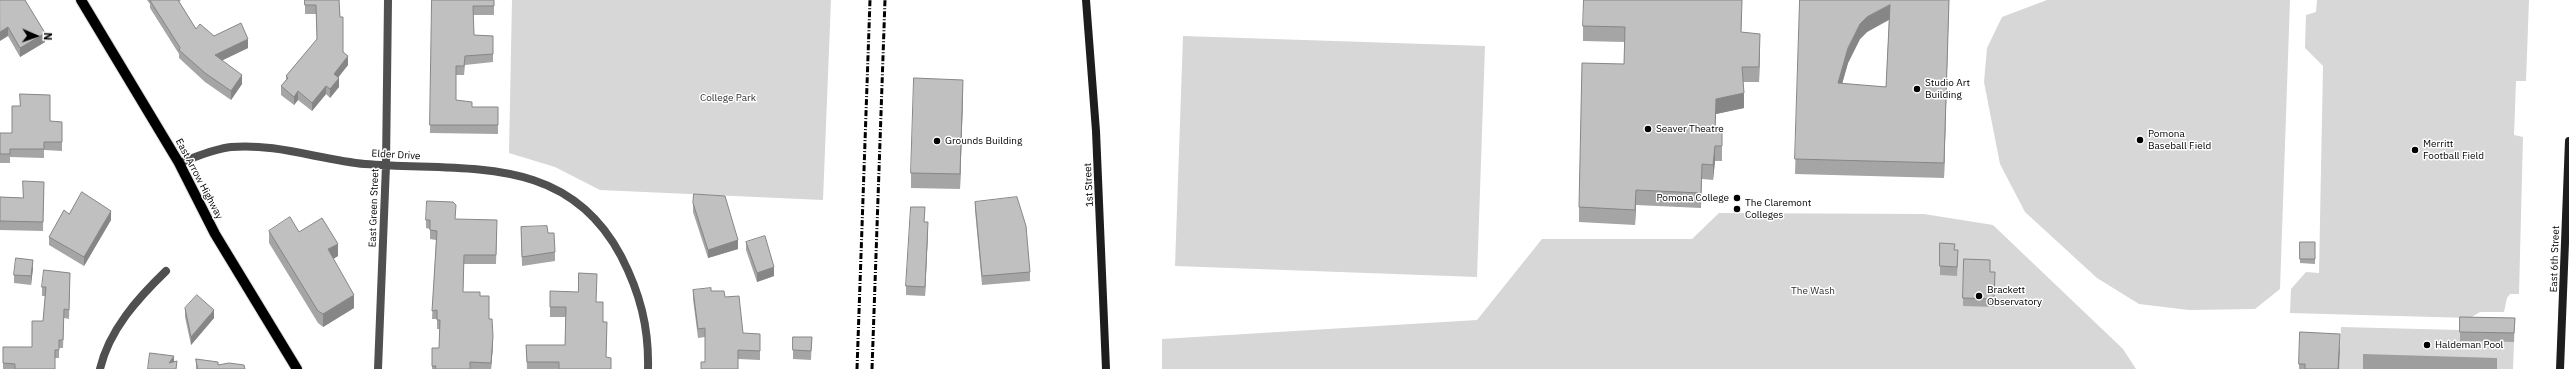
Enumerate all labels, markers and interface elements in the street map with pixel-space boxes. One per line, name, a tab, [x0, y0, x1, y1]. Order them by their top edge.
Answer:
north arrow	[16, 16, 56, 56]
text: N	[41, 32, 55, 41]
place label: Studio Art Building	[1925, 77, 1970, 100]
marker: Studio Art Building	[1912, 84, 1922, 94]
park label: College Park	[700, 92, 756, 104]
place label: Seaver Theatre	[1656, 123, 1724, 135]
marker: Seaver Theatre	[1643, 124, 1653, 134]
place label: Pomona Baseball Field	[2148, 128, 2211, 152]
place label: Grounds Building	[945, 135, 1022, 147]
marker: Pomona Baseball Field	[2135, 135, 2145, 145]
marker: Grounds Building	[932, 136, 942, 146]
street label: East Arrow Highway	[173, 137, 225, 221]
place label: Merritt Football Field	[2423, 138, 2484, 162]
marker: Merritt Football Field	[2410, 145, 2420, 155]
street label: Elder Drive	[371, 148, 421, 162]
street label: 1st Street	[1082, 163, 1096, 207]
street label: East Green Street	[367, 168, 381, 248]
place label: Pomona College	[1656, 192, 1729, 204]
marker: Pomona College	[1732, 193, 1742, 203]
place label: The Claremont Colleges	[1745, 197, 1811, 220]
marker: The Claremont Colleges	[1732, 204, 1742, 214]
street label: East 6th Street	[2548, 225, 2562, 293]
place label: Brackett Observatory	[1987, 284, 2042, 308]
park label: The Wash	[1791, 285, 1835, 297]
marker: Brackett Observatory	[1974, 291, 1984, 301]
place label: Haldeman Pool	[2435, 339, 2503, 351]
marker: Haldeman Pool	[2422, 340, 2432, 350]

